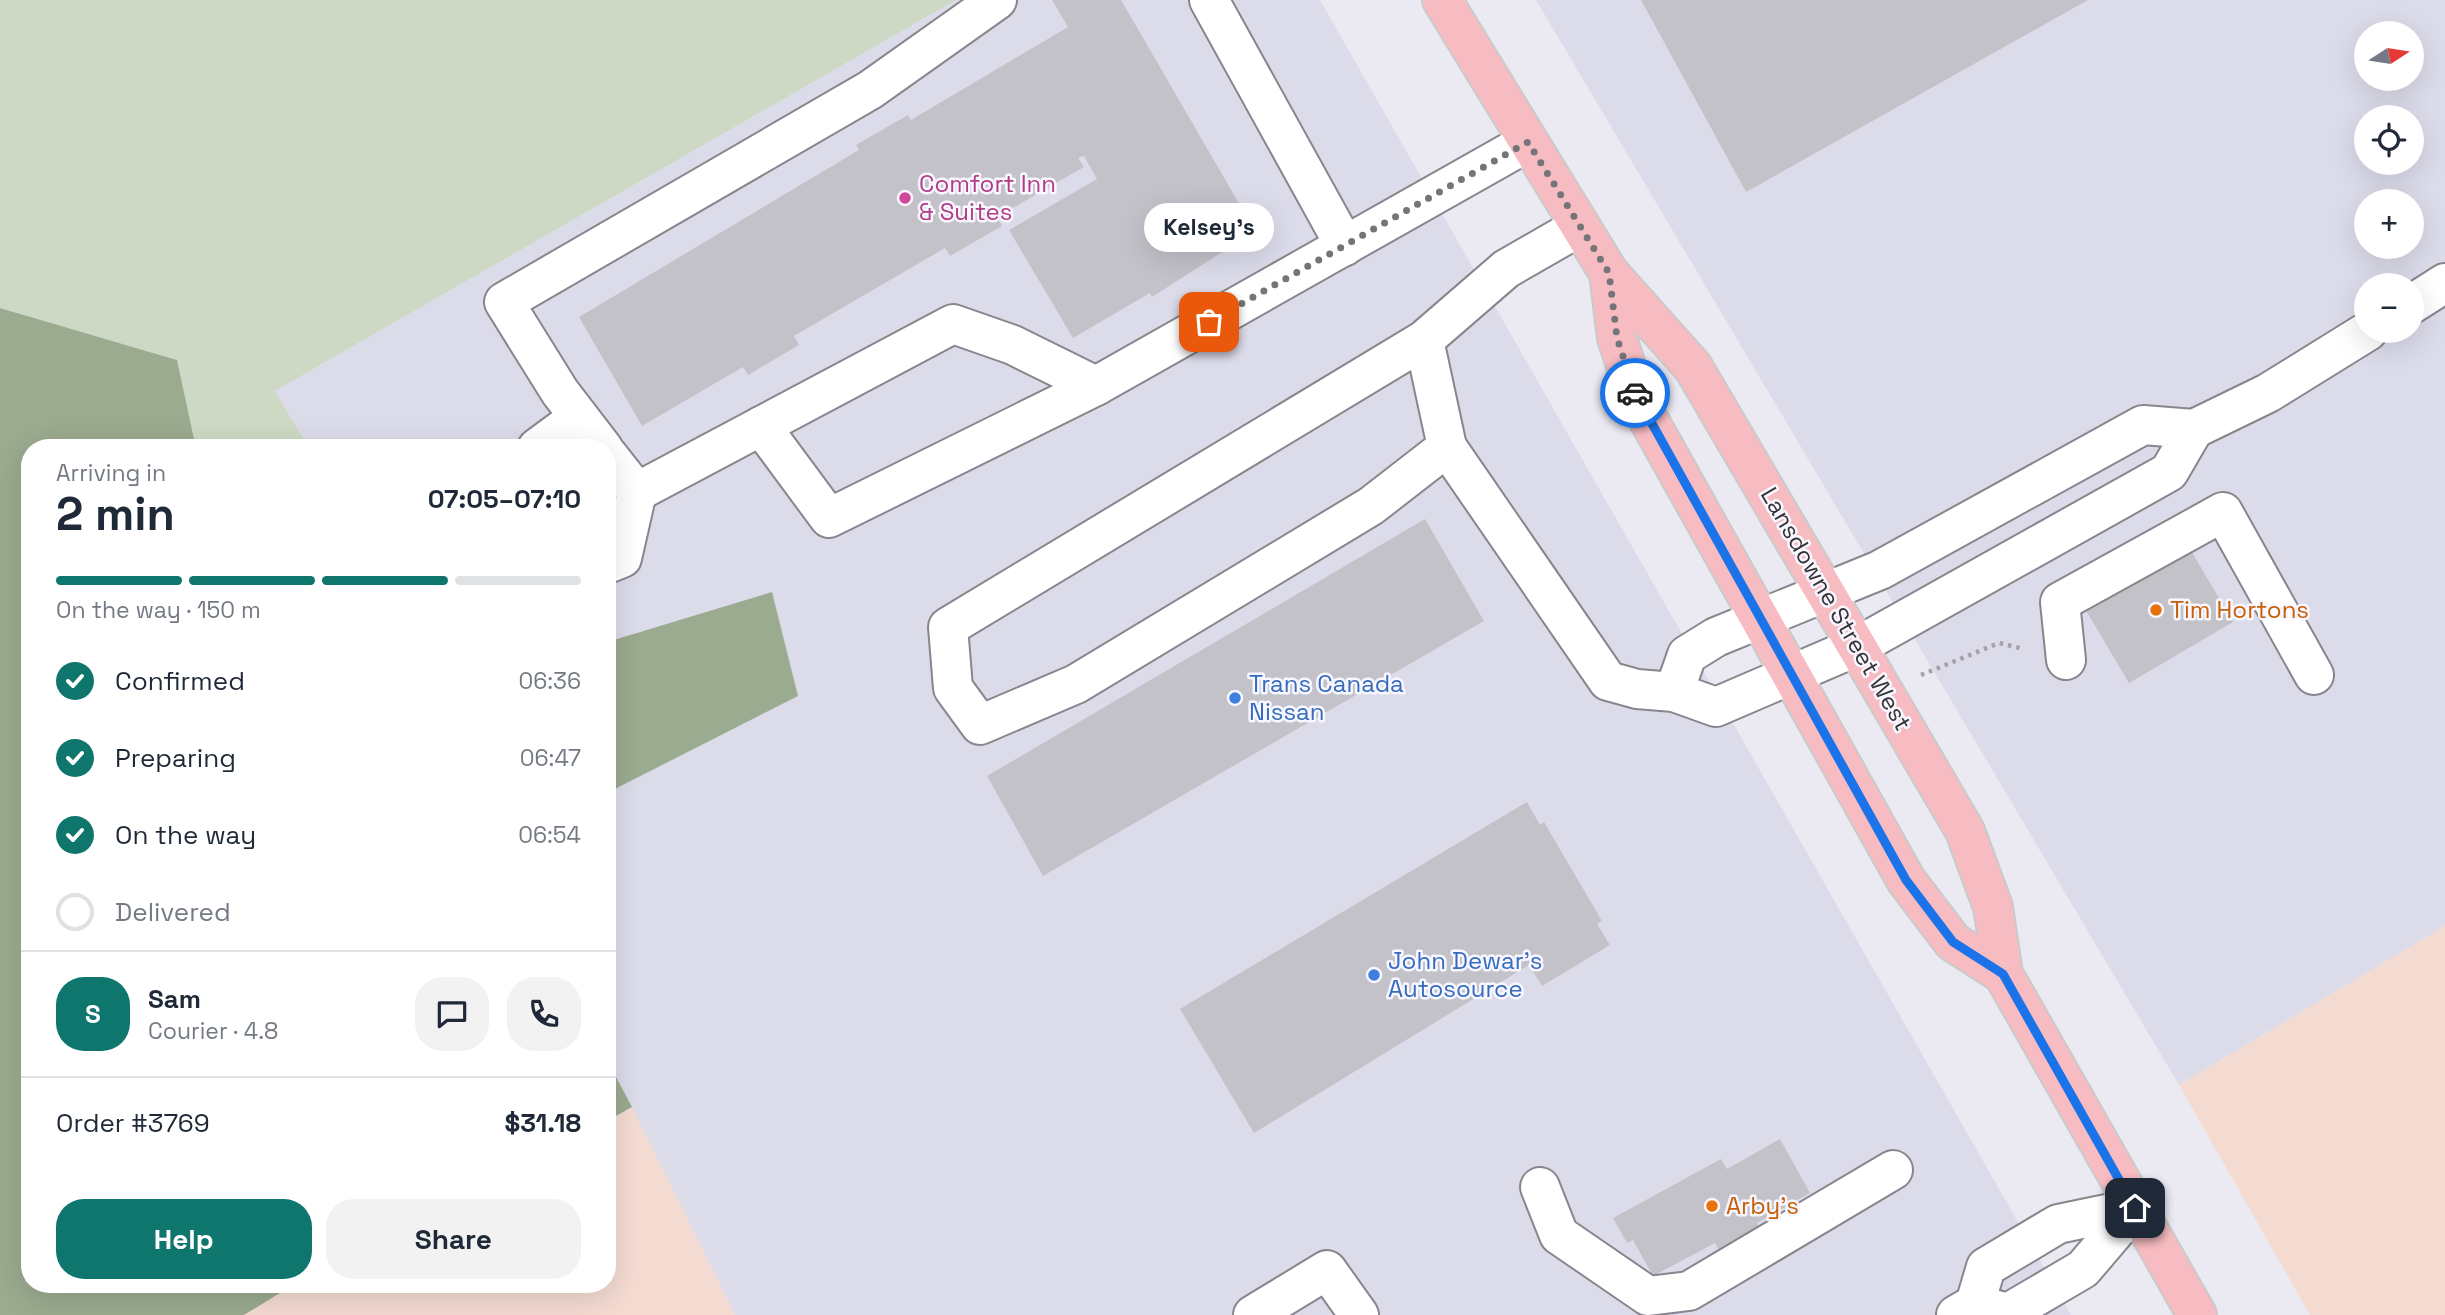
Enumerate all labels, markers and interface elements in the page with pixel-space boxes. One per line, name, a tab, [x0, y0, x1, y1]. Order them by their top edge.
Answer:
north arrow	[2354, 21, 2424, 91]
map controls	[2354, 21, 2424, 343]
button: locate	[2354, 105, 2424, 175]
place label: Comfort Inn & Suites	[919, 168, 1056, 227]
button: +	[2354, 189, 2424, 259]
marker: Comfort Inn & Suites	[897, 190, 913, 206]
callout: Kelsey's	[1144, 203, 1274, 252]
text: Kelsey's	[1163, 212, 1255, 242]
button: −	[2354, 273, 2424, 343]
pin	[1179, 292, 1239, 352]
icon: bag	[1190, 303, 1228, 341]
courier	[1600, 358, 1670, 428]
icon: car	[1616, 374, 1654, 412]
text: Arriving in	[56, 458, 166, 488]
street label: Lansdowne Street West	[1754, 481, 1919, 736]
text: 07:05–07:10	[428, 482, 581, 516]
text: 2 min	[56, 485, 175, 543]
place label: Tim Hortons	[2170, 594, 2309, 625]
text: On the way · 150 m	[56, 595, 261, 625]
marker: Tim Hortons	[2148, 602, 2164, 618]
icon: check	[56, 662, 94, 700]
text: Confirmed	[115, 664, 245, 698]
text: 06:36	[518, 666, 581, 696]
place label: Trans Canada Nissan	[1249, 668, 1404, 727]
marker: Trans Canada Nissan	[1227, 690, 1243, 706]
icon: check	[56, 739, 94, 777]
text: Preparing	[115, 741, 236, 775]
text: 06:47	[520, 743, 581, 773]
icon: check	[56, 816, 94, 854]
text: On the way	[115, 818, 256, 852]
text: 06:54	[518, 820, 581, 850]
text: Delivered	[115, 895, 231, 929]
place label: John Dewar's Autosource	[1388, 945, 1542, 1004]
marker: John Dewar's Autosource	[1366, 967, 1382, 983]
button: chat	[415, 977, 489, 1051]
button: phone	[507, 977, 581, 1051]
text: Sam	[148, 982, 201, 1016]
text: S	[85, 997, 101, 1031]
text: Courier · 4.8	[148, 1016, 278, 1046]
text: Order #3769	[56, 1106, 210, 1140]
text: $31.18	[504, 1106, 581, 1140]
pin	[2105, 1178, 2165, 1238]
icon: home	[2116, 1189, 2154, 1227]
place label: Arby's	[1726, 1190, 1799, 1221]
marker: Arby's	[1704, 1198, 1720, 1214]
button: Help	[56, 1199, 312, 1279]
button: Share	[326, 1199, 581, 1279]

